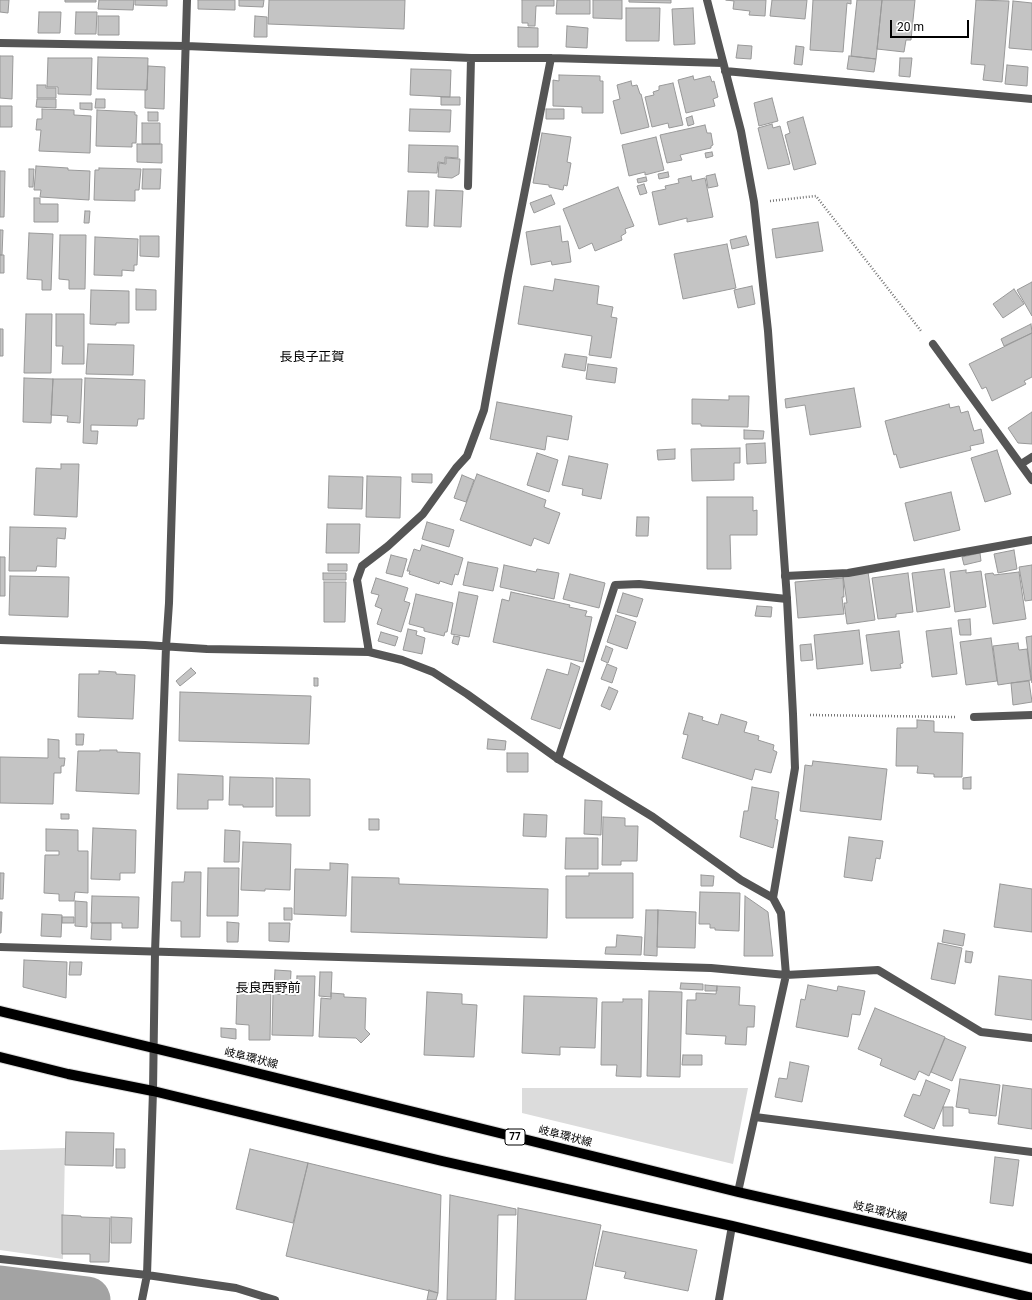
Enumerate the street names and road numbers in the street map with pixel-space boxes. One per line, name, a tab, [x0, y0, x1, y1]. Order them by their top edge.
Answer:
street label: 岐阜環状線	[223, 1046, 279, 1072]
street label: 岐阜環状線	[537, 1124, 593, 1150]
road number: 77	[505, 1129, 525, 1145]
street label: 岐阜環状線	[852, 1199, 908, 1225]

